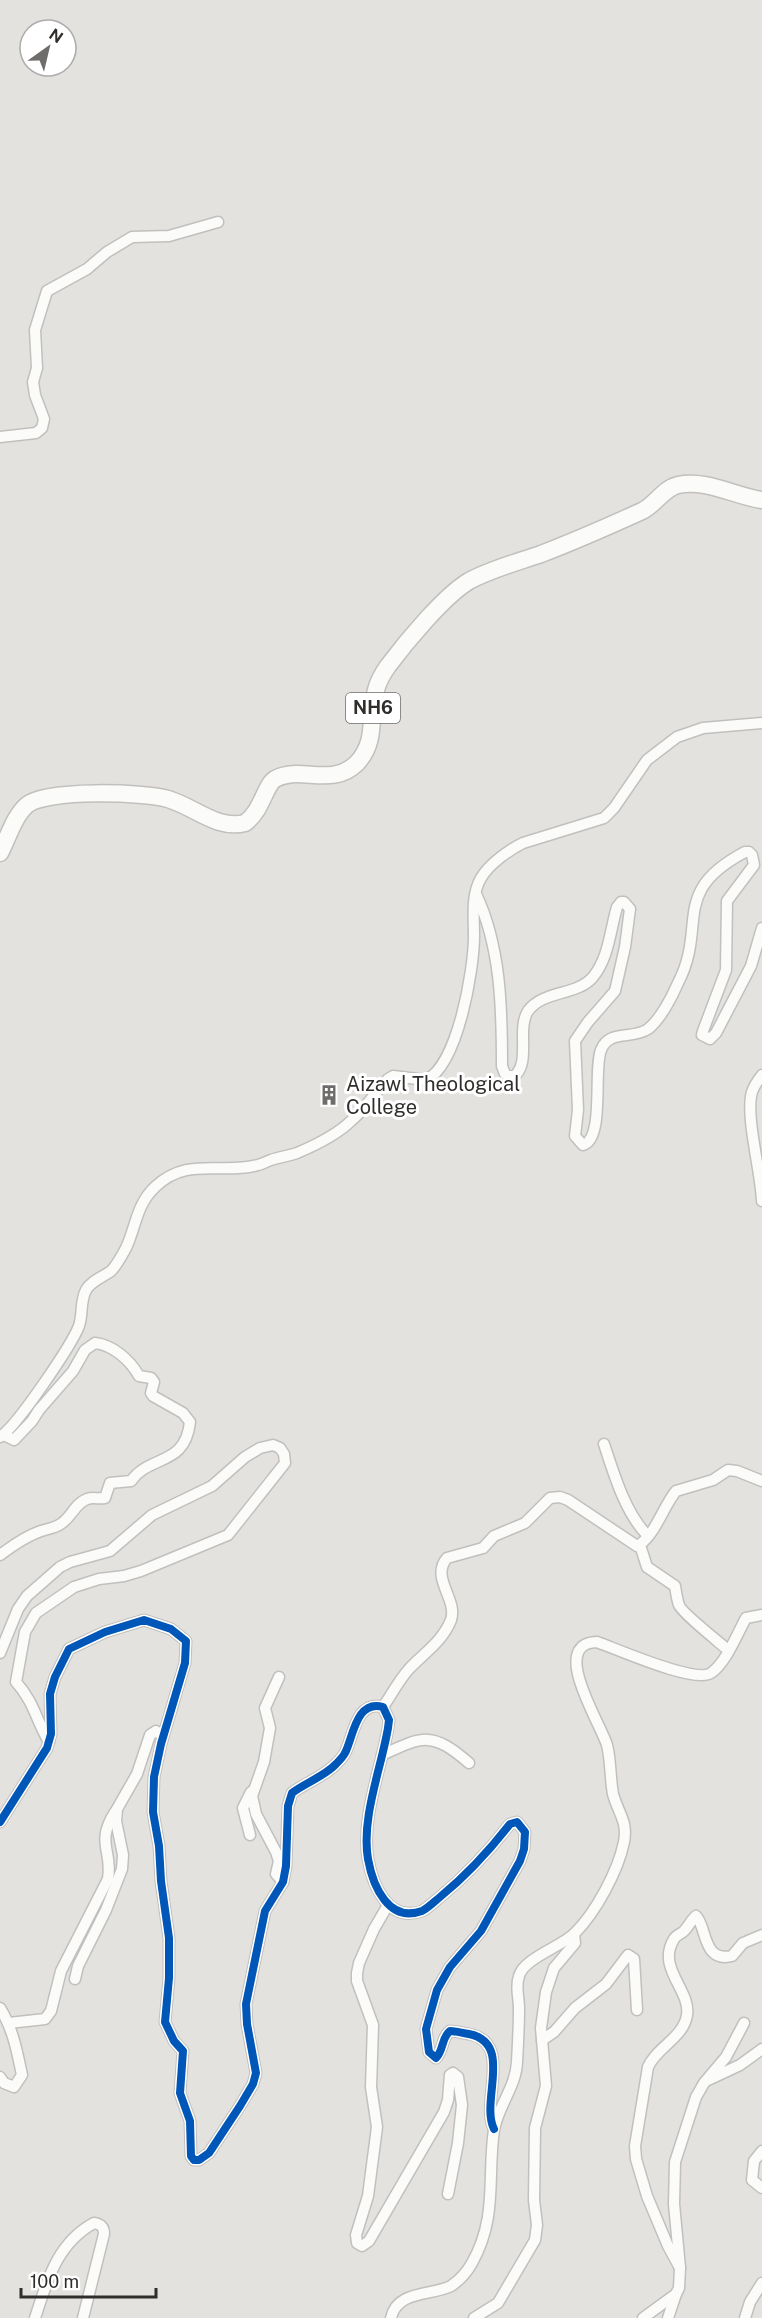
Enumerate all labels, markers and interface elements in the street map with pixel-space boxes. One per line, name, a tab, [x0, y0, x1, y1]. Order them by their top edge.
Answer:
north arrow	[18, 18, 78, 78]
text: N	[46, 25, 67, 47]
road number: NH6	[346, 693, 400, 723]
place label: Aizawl Theological College	[346, 1072, 520, 1119]
building icon: Aizawl Theological College	[317, 1083, 341, 1107]
scale bar	[21, 2261, 156, 2299]
text: 100 m	[30, 2271, 79, 2292]

